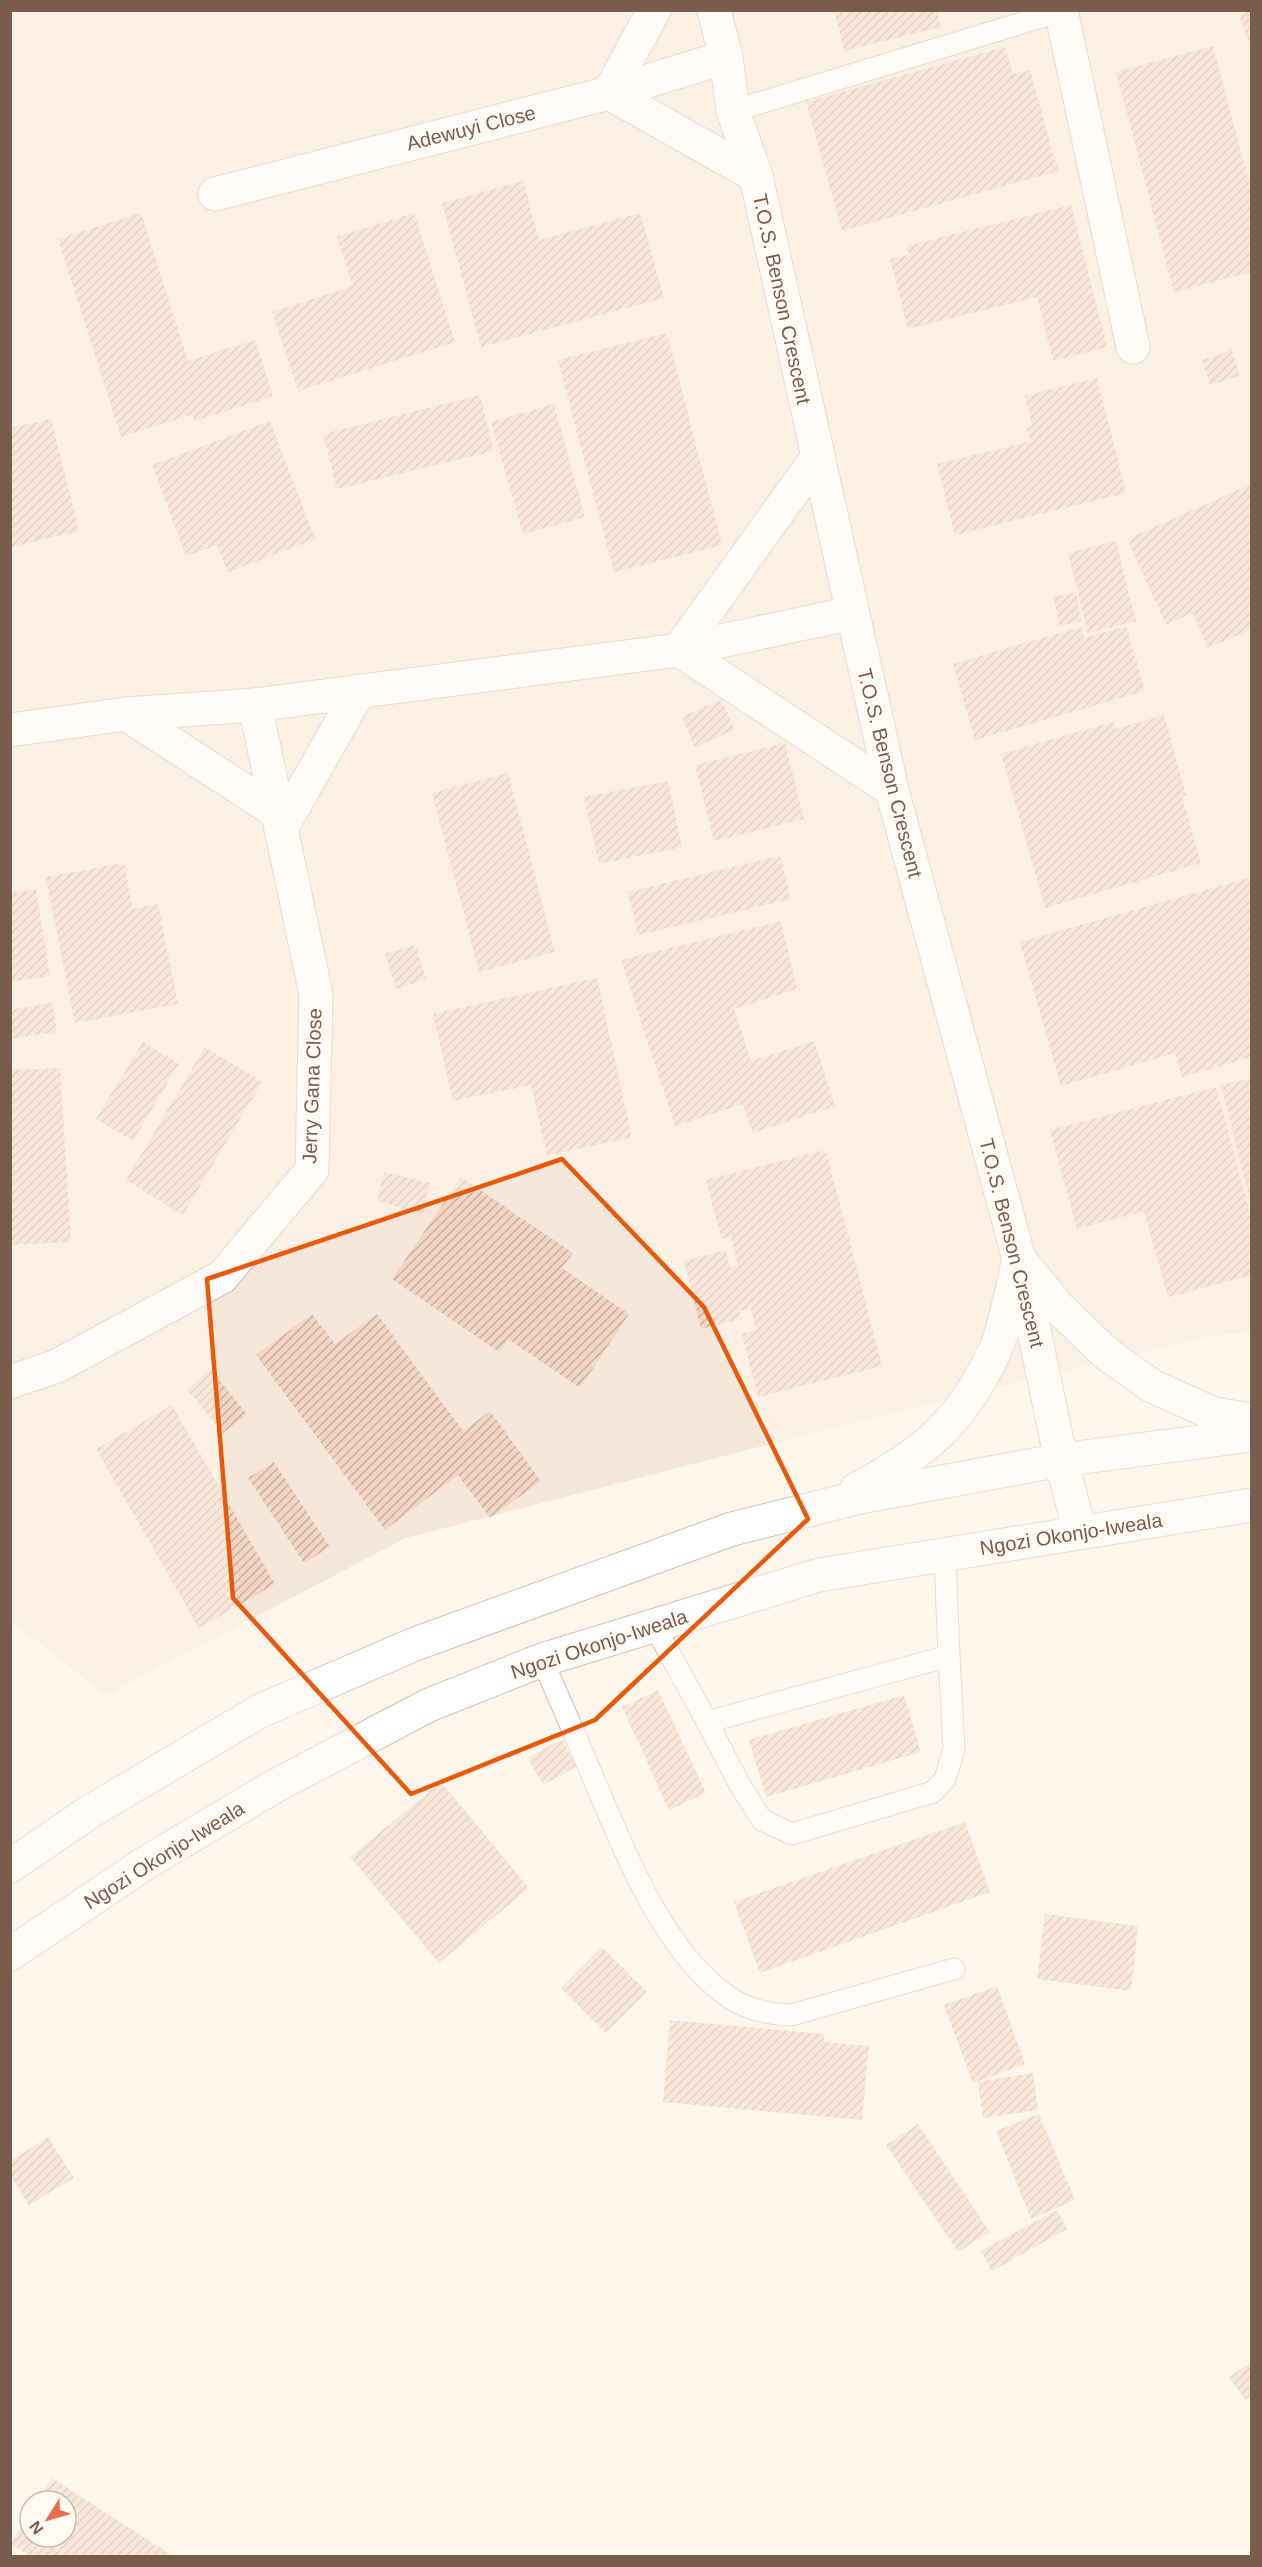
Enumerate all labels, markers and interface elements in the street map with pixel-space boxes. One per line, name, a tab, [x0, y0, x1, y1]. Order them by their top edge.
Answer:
street label: Adewuyi Close	[404, 101, 538, 155]
street label: T.O.S. Benson Crescent	[749, 192, 815, 407]
street label: T.O.S. Benson Crescent	[853, 666, 927, 880]
street label: Jerry Gana Close	[298, 1008, 326, 1164]
street label: T.O.S. Benson Crescent	[975, 1136, 1049, 1350]
street label: Ngozi Okonjo-Iweala	[978, 1509, 1165, 1559]
street label: Ngozi Okonjo-Iweala	[508, 1605, 691, 1683]
street label: Ngozi Okonjo-Iweala	[80, 1796, 249, 1913]
north arrow	[18, 2489, 78, 2549]
text: N	[26, 2518, 47, 2537]

